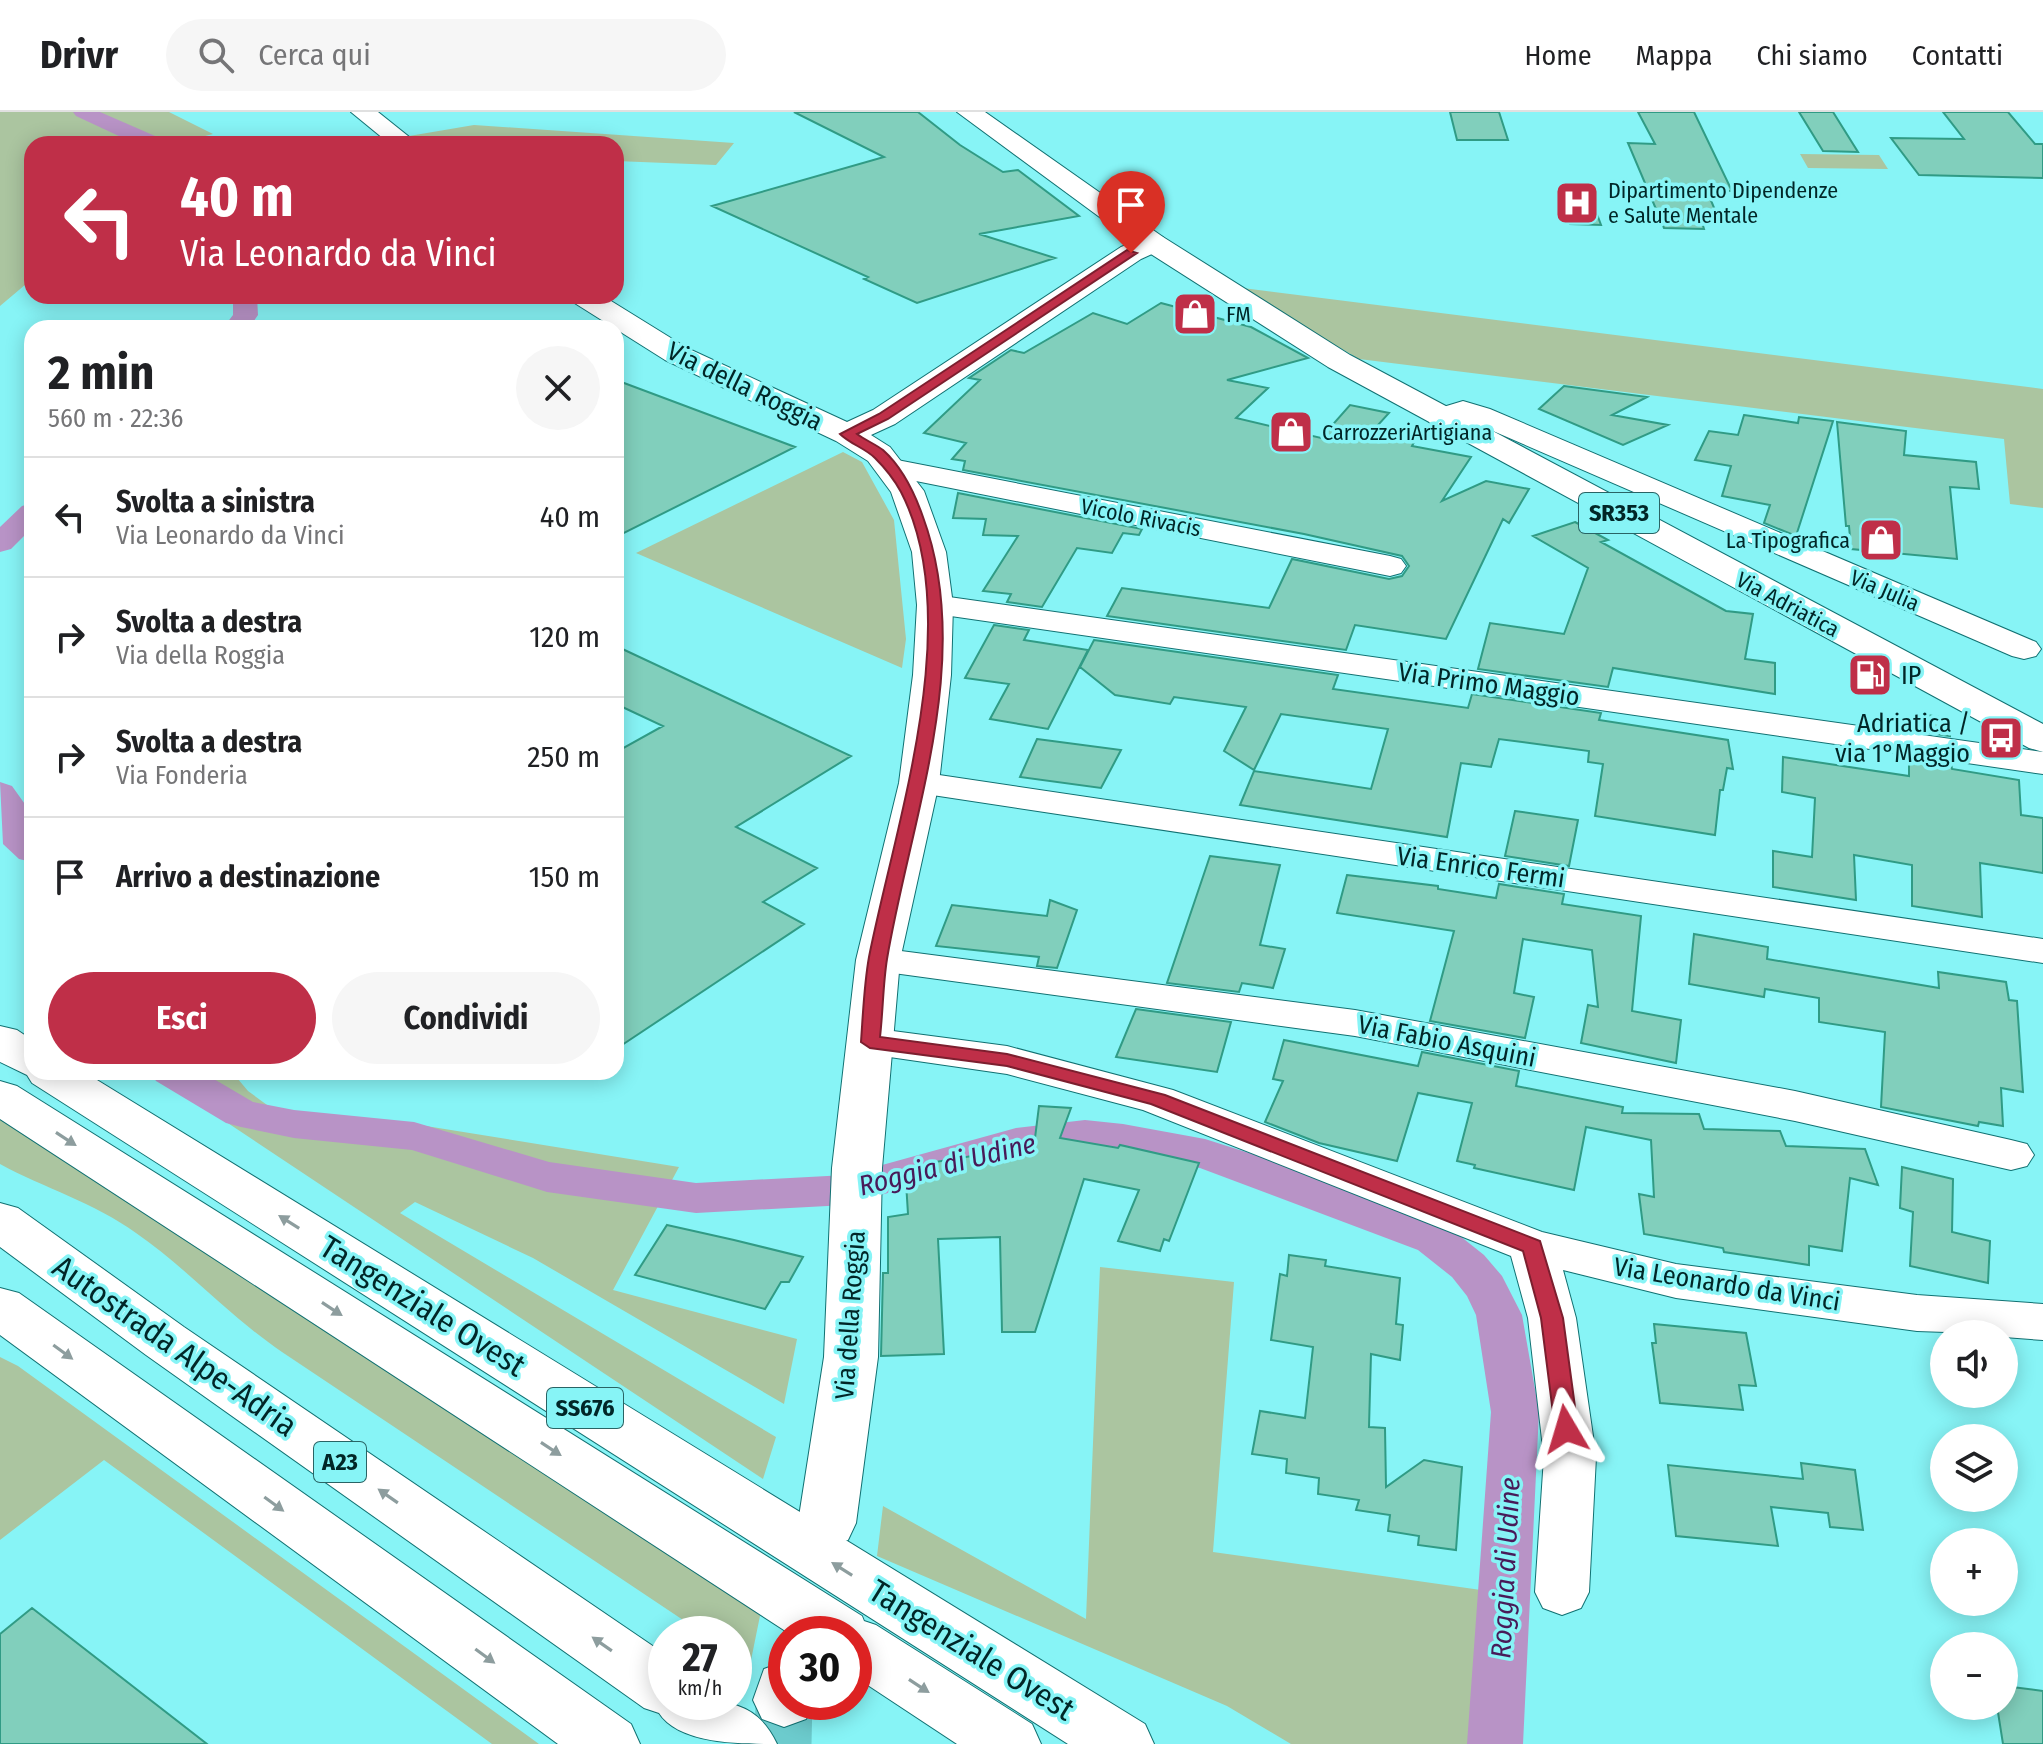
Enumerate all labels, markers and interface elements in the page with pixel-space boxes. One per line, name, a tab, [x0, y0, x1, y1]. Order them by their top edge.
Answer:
search box	[166, 19, 726, 91]
text: Drivr	[40, 32, 118, 78]
icon: search	[194, 33, 238, 77]
text: Cerca qui	[258, 37, 371, 73]
text: Home	[1525, 39, 1592, 72]
text: Mappa	[1636, 39, 1712, 72]
text: Chi siamo	[1756, 39, 1868, 72]
text: Contatti	[1912, 39, 2003, 72]
text: 40 m	[180, 164, 294, 231]
icon: left	[48, 168, 152, 272]
pin	[1097, 171, 1165, 253]
place label: Dipartimento Dipendenze e Salute Mentale	[1608, 177, 1838, 229]
hospital icon: Dipartimento Dipendenze e Salute Mentale	[1553, 179, 1601, 227]
icon: arrive	[1109, 183, 1153, 227]
text: Via Leonardo da Vinci	[180, 232, 496, 276]
shop icon: FM	[1171, 290, 1219, 338]
place label: FM	[1226, 301, 1251, 328]
street label: Via della Roggia	[662, 335, 828, 437]
text: 2 min	[48, 344, 154, 402]
button: close	[516, 346, 600, 430]
text: 560 m · 22:36	[48, 403, 184, 434]
shop icon: CarrozzeriArtigiana	[1267, 408, 1315, 456]
place label: CarrozzeriArtigiana	[1322, 419, 1492, 446]
text: Svolta a sinistra	[116, 484, 315, 520]
street label: Vicolo Rivacis	[1078, 493, 1203, 542]
road number: SR353	[1579, 493, 1659, 533]
icon: left	[48, 495, 92, 539]
text: 40 m	[540, 499, 600, 535]
shop icon: La Tipografica	[1857, 516, 1905, 564]
text: Via Leonardo da Vinci	[116, 520, 345, 551]
place label: La Tipografica	[1726, 527, 1850, 554]
street label: Via Julia	[1846, 564, 1923, 617]
street label: Via Adriatica	[1732, 566, 1844, 643]
text: Svolta a destra	[116, 604, 302, 640]
icon: right	[48, 615, 92, 659]
text: 120 m	[529, 619, 600, 655]
text: Via della Roggia	[116, 640, 285, 671]
fuel station icon: IP	[1846, 651, 1894, 699]
street label: Via Primo Maggio	[1396, 656, 1582, 713]
place label: IP	[1901, 660, 1921, 691]
place label: Adriatica / via 1°Maggio	[1835, 708, 1970, 769]
bus stop icon: Adriatica / via 1°Maggio	[1977, 714, 2025, 762]
text: Svolta a destra	[116, 724, 302, 760]
icon: right	[48, 735, 92, 779]
text: 250 m	[527, 739, 600, 775]
text: Via Fonderia	[116, 760, 248, 791]
street label: Via Enrico Fermi	[1395, 840, 1567, 895]
icon: arrive	[48, 855, 92, 899]
text: Arrivo a destinazione	[116, 859, 380, 895]
text: 150 m	[529, 859, 600, 895]
button: Esci	[48, 972, 316, 1064]
button: Condividi	[332, 972, 600, 1064]
street label: Via Fabio Asquini	[1355, 1009, 1538, 1074]
water label: Roggia di Udine	[855, 1127, 1039, 1202]
one-way arrow	[55, 1131, 77, 1145]
one-way arrow	[279, 1215, 300, 1230]
street label: Tangenziale Ovest	[313, 1228, 533, 1385]
street label: Via della Roggia	[829, 1230, 872, 1400]
street label: Autostrada Alpe-Adria	[46, 1247, 304, 1445]
street label: Via Leonardo da Vinci	[1612, 1251, 1842, 1318]
one-way arrow	[321, 1301, 343, 1315]
map controls	[1930, 1320, 2018, 1720]
button: sound	[1930, 1320, 2018, 1408]
one-way arrow	[53, 1344, 74, 1359]
position arrow	[1524, 1387, 1608, 1471]
road number: SS676	[547, 1388, 623, 1428]
button: layers	[1930, 1424, 2018, 1512]
one-way arrow	[540, 1441, 562, 1455]
road number: A23	[314, 1442, 366, 1482]
water label: Roggia di Udine	[1484, 1477, 1527, 1659]
one-way arrow	[378, 1489, 399, 1504]
one-way arrow	[264, 1496, 285, 1511]
button: +	[1930, 1528, 2018, 1616]
one-way arrow	[831, 1562, 853, 1576]
street label: Tangenziale Ovest	[862, 1572, 1082, 1729]
speed limit sign: 30	[768, 1616, 872, 1720]
button: −	[1930, 1632, 2018, 1720]
text: 27	[682, 1634, 718, 1682]
one-way arrow	[591, 1637, 612, 1652]
one-way arrow	[475, 1648, 496, 1663]
text: km/h	[678, 1676, 722, 1700]
one-way arrow	[909, 1678, 930, 1693]

